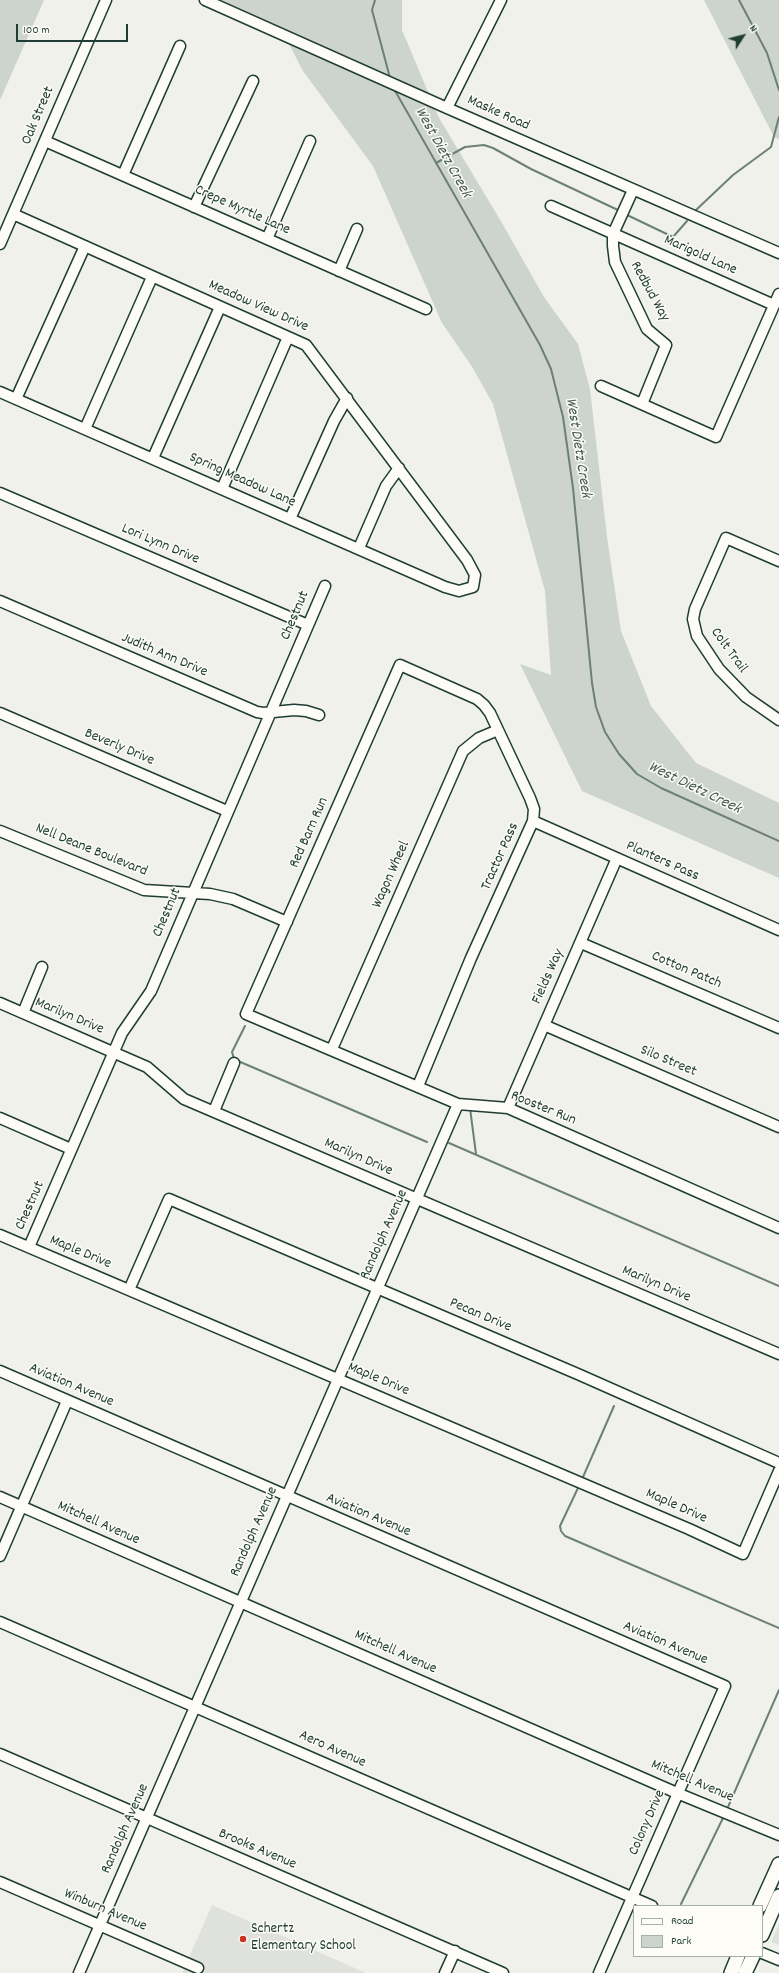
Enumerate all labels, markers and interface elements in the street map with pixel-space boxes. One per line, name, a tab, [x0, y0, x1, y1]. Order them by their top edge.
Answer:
scale bar	[18, 16, 130, 42]
north arrow	[723, 16, 763, 56]
text: 100 m	[23, 22, 50, 39]
text: N	[745, 22, 761, 36]
street label: Oak Street	[19, 84, 59, 148]
street label: Maske Road	[464, 92, 532, 136]
water label: West Dietz Creek	[409, 104, 475, 202]
street label: Crepe Myrtle Lane	[191, 182, 293, 240]
street label: Marigold Lane	[661, 232, 739, 280]
street label: Redbud Way	[625, 259, 673, 325]
street label: Meadow View Drive	[205, 277, 311, 337]
water label: West Dietz Creek	[560, 397, 594, 499]
street label: Spring Meadow Lane	[186, 449, 298, 513]
street label: Lori Lynn Drive	[118, 521, 202, 569]
street label: Chestnut	[278, 589, 314, 643]
street label: Colt Trail	[706, 625, 750, 677]
street label: Judith Ann Drive	[118, 630, 210, 682]
street label: Beverly Drive	[81, 725, 157, 771]
water label: West Dietz Creek	[644, 758, 744, 820]
street label: Red Barn Run	[286, 795, 334, 871]
street label: Nell Deane Boulevard	[32, 820, 150, 882]
street label: Tractor Pass	[478, 820, 524, 894]
street label: Planters Pass	[623, 838, 701, 886]
street label: Wagon Wheel	[369, 839, 415, 911]
street label: Chestnut	[150, 886, 186, 940]
street label: Fields Way	[529, 947, 569, 1007]
street label: Cotton Patch	[648, 948, 724, 994]
street label: Marilyn Drive	[32, 994, 106, 1040]
street label: Silo Street	[637, 1042, 699, 1082]
street label: Rooster Run	[508, 1088, 578, 1130]
street label: Marilyn Drive	[321, 1135, 395, 1181]
street label: Chestnut	[12, 1179, 50, 1233]
street label: Randolph Avenue	[357, 1187, 413, 1283]
street label: Maple Drive	[46, 1232, 114, 1274]
street label: Marilyn Drive	[619, 1262, 693, 1308]
street label: Pecan Drive	[446, 1295, 514, 1337]
street label: Maple Drive	[344, 1359, 412, 1401]
street label: Aviation Avenue	[26, 1360, 116, 1412]
street label: Randolph Avenue	[227, 1484, 283, 1580]
street label: Maple Drive	[643, 1486, 709, 1528]
street label: Aviation Avenue	[323, 1490, 413, 1542]
street label: Mitchell Avenue	[54, 1498, 142, 1550]
street label: Aviation Avenue	[620, 1618, 710, 1670]
street label: Mitchell Avenue	[351, 1627, 439, 1679]
street label: Aero Avenue	[296, 1727, 368, 1773]
street label: Mitchell Avenue	[648, 1756, 736, 1808]
street label: Randolph Avenue	[98, 1781, 154, 1877]
street label: Colony Drive	[626, 1788, 670, 1858]
street label: Brooks Avenue	[215, 1826, 299, 1874]
street label: Winburn Avenue	[61, 1885, 149, 1937]
legend	[633, 1905, 763, 1957]
text: Road	[671, 1913, 693, 1930]
place label: Schertz Elementary School	[251, 1921, 356, 1956]
text: Park	[671, 1933, 691, 1950]
marker: Schertz Elementary School	[238, 1934, 248, 1944]

